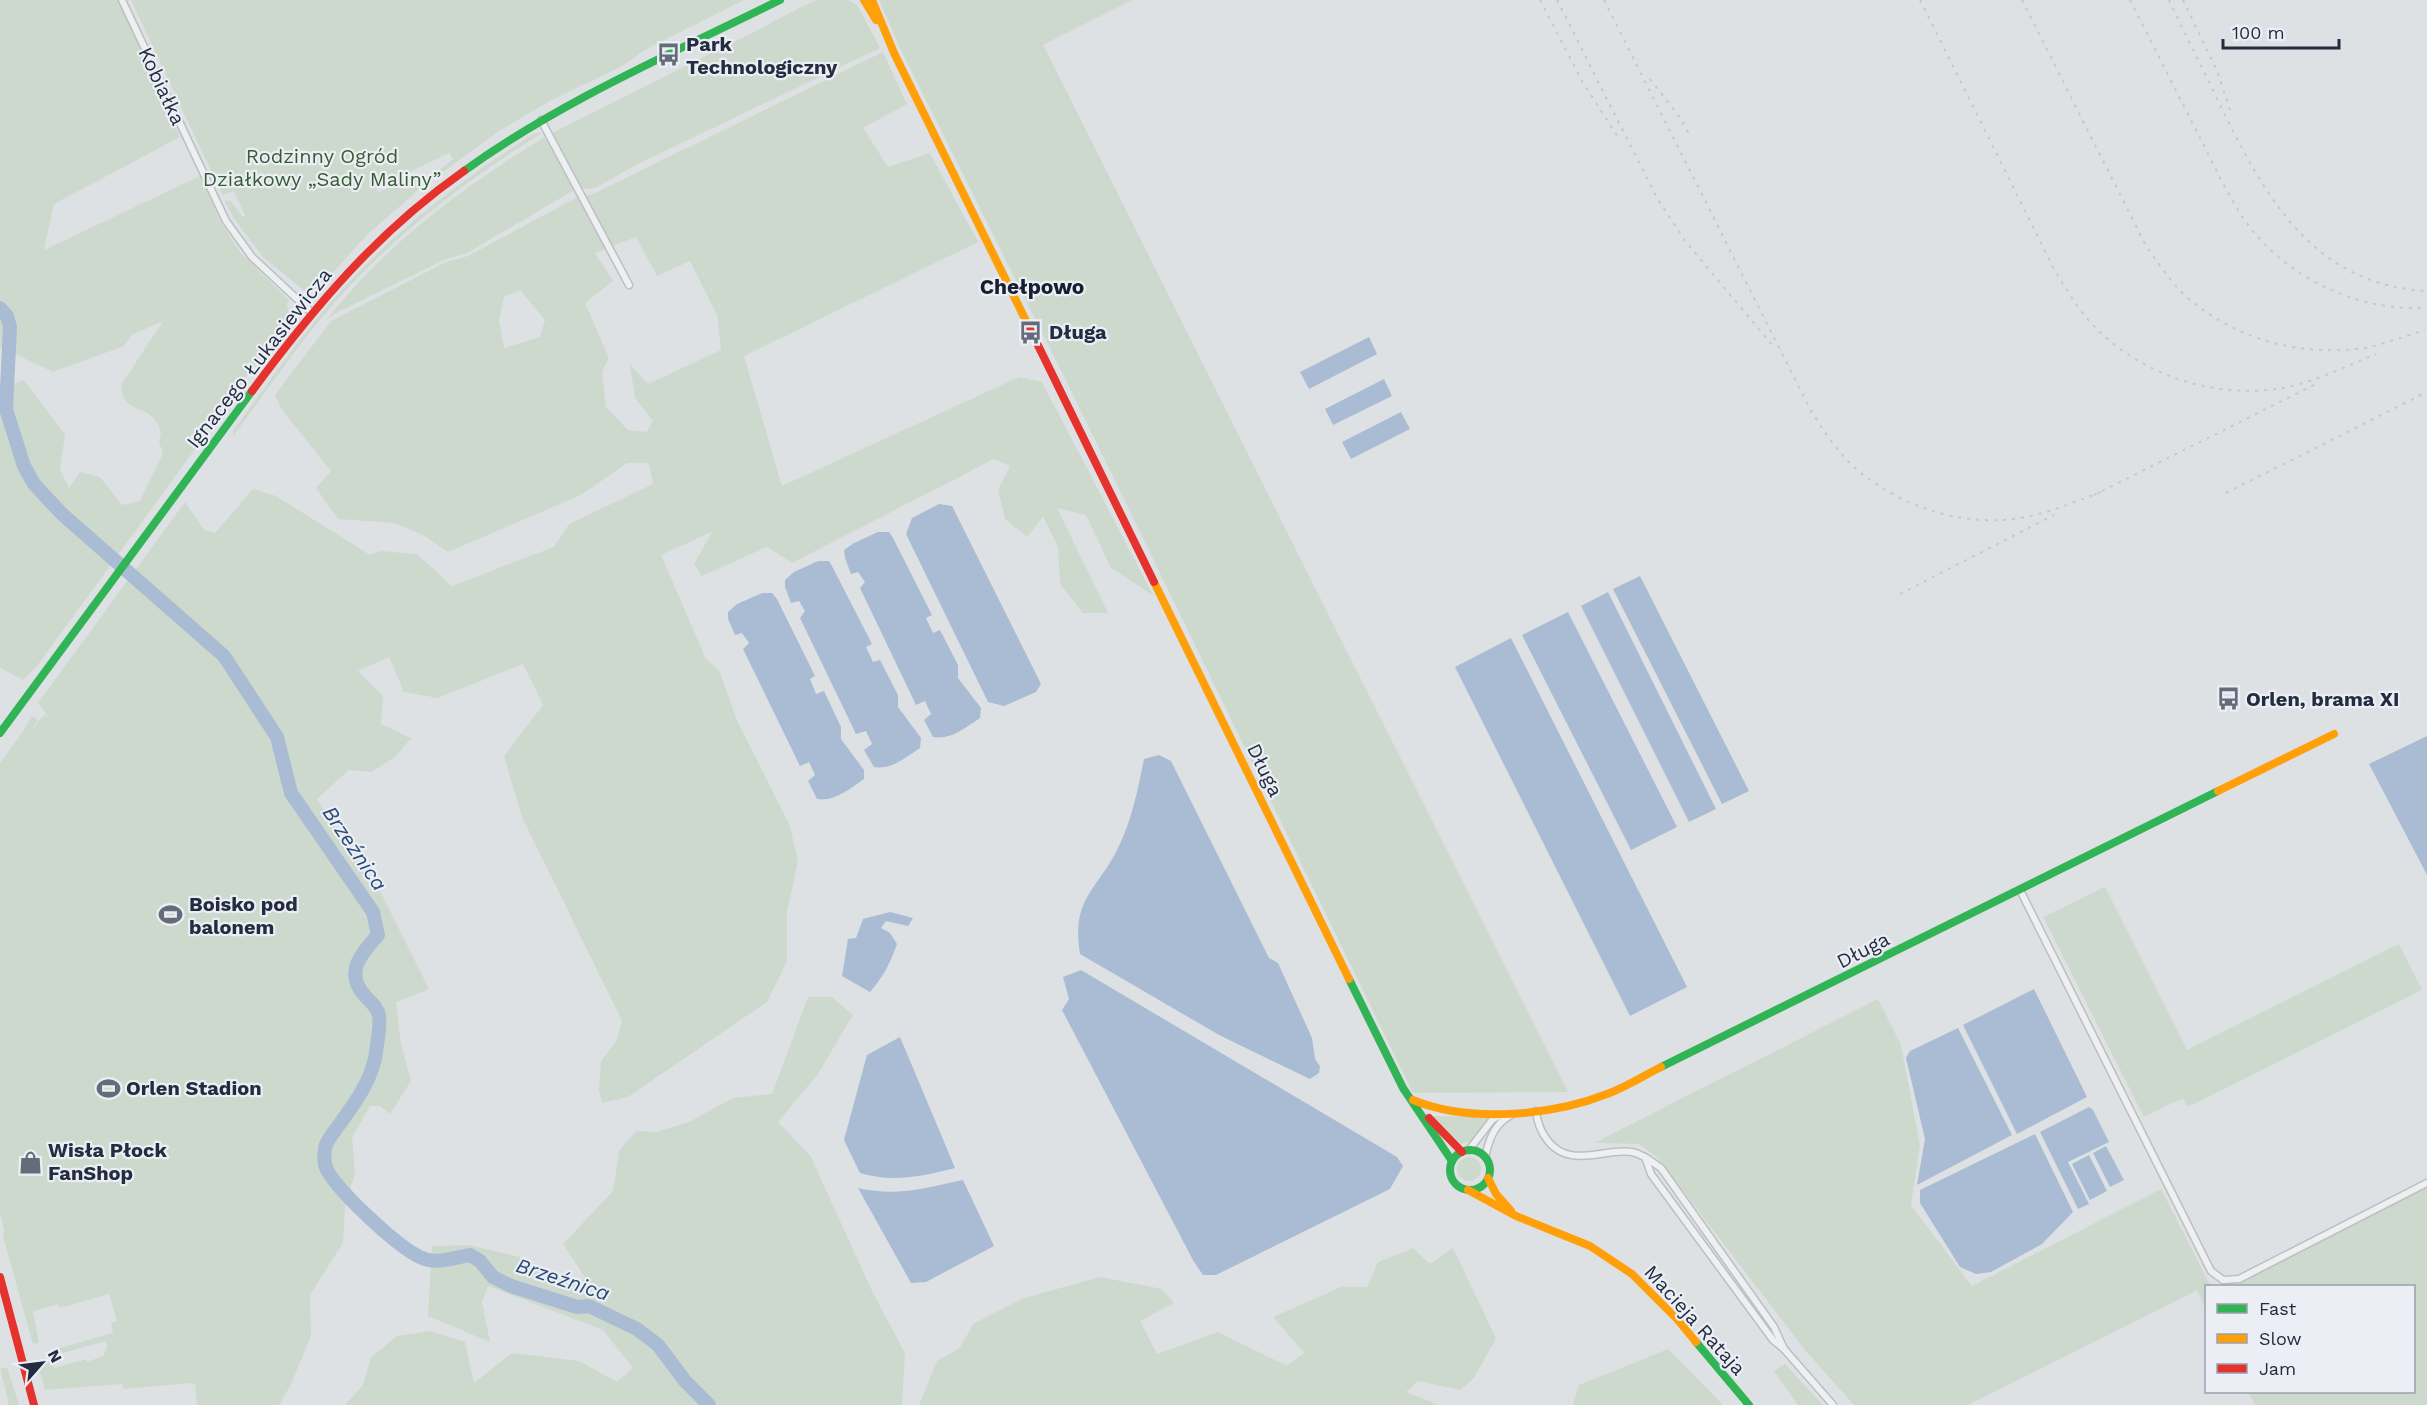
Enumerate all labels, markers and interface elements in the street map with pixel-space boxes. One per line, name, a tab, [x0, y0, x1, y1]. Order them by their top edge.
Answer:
scale bar	[2223, 12, 2338, 50]
text: 100 m	[2232, 22, 2285, 43]
place label: Park Technologiczny	[686, 32, 838, 79]
bus stop icon: Park Technologiczny	[655, 42, 681, 68]
street label: Kobiałka	[134, 43, 190, 129]
park label: Rodzinny Ogród Działkowy „Sady Maliny”	[203, 144, 441, 191]
street label: Ignacego Łukasiewicza	[181, 263, 337, 453]
district label: Chełpowo	[980, 274, 1084, 299]
bus stop icon: Długa	[1018, 319, 1044, 345]
place label: Długa	[1049, 320, 1107, 344]
bus stop icon: Orlen, brama XI	[2215, 686, 2241, 712]
place label: Orlen, brama XI	[2246, 687, 2399, 711]
street label: Długa	[1242, 739, 1288, 801]
water label: Brzeźnica	[318, 801, 392, 895]
place label: Boisko pod balonem	[189, 892, 298, 939]
sports icon: Boisko pod balonem	[158, 902, 184, 928]
street label: Długa	[1833, 927, 1893, 973]
sports icon: Orlen Stadion	[95, 1075, 121, 1101]
place label: Orlen Stadion	[126, 1076, 262, 1100]
place label: Wisła Płock FanShop	[48, 1138, 167, 1185]
shop icon: Wisła Płock FanShop	[17, 1149, 43, 1175]
water label: Brzeźnica	[513, 1252, 613, 1306]
street label: Macieja Rataja	[1639, 1260, 1751, 1380]
legend	[2205, 1285, 2415, 1393]
text: Fast	[2259, 1298, 2297, 1319]
text: Slow	[2259, 1328, 2302, 1349]
north arrow	[12, 1333, 72, 1393]
text: N	[44, 1346, 66, 1366]
text: Jam	[2259, 1358, 2296, 1379]

